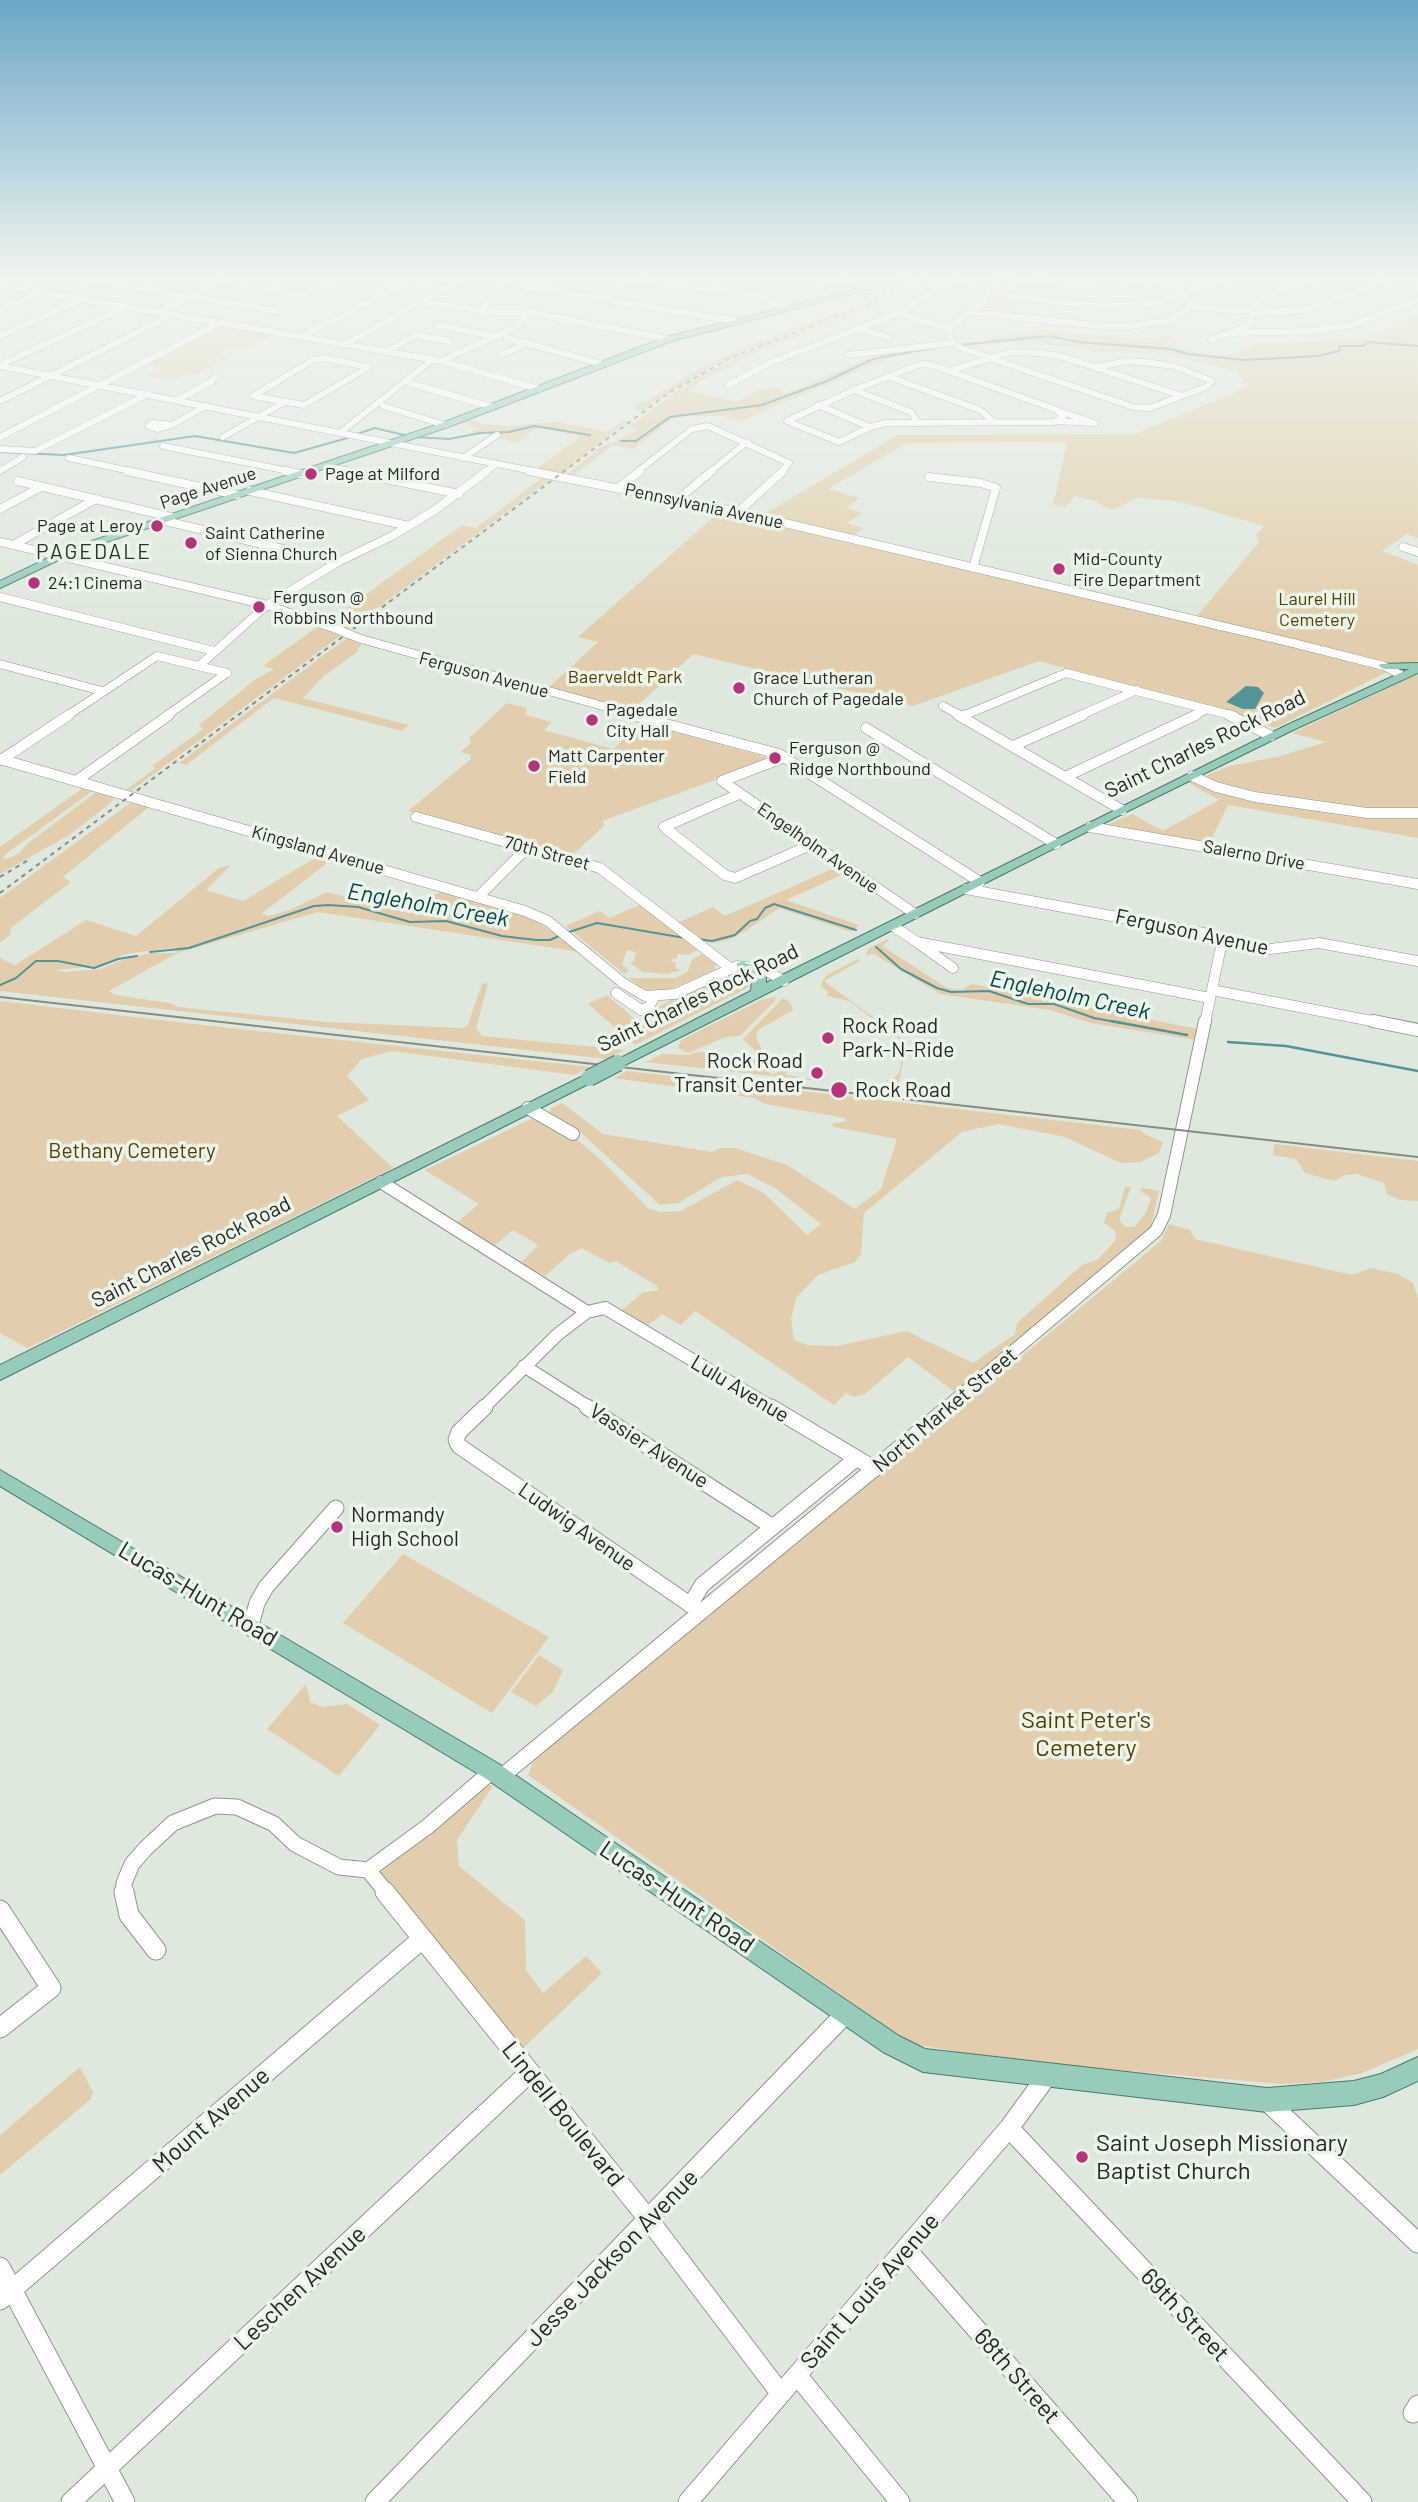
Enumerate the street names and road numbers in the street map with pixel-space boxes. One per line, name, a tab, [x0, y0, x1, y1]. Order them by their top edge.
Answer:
street label: Page Avenue	[157, 462, 259, 514]
street label: Pennsylvania Avenue	[623, 479, 785, 533]
street label: Ferguson Avenue	[417, 647, 551, 703]
street label: Saint Charles Rock Road	[1100, 684, 1310, 804]
street label: Engelholm Avenue	[753, 798, 883, 898]
street label: Kingsland Avenue	[249, 821, 387, 879]
street label: 70th Street	[502, 831, 592, 875]
street label: Salerno Drive	[1201, 835, 1307, 875]
street label: Ferguson Avenue	[1113, 903, 1271, 961]
street label: Saint Charles Rock Road	[593, 938, 803, 1058]
street label: Saint Charles Rock Road	[87, 1191, 295, 1313]
street label: North Market Street	[868, 1342, 1022, 1478]
street label: Lulu Avenue	[686, 1350, 794, 1428]
street label: Vassier Avenue	[585, 1398, 713, 1494]
street label: Ludwig Avenue	[514, 1477, 640, 1577]
street label: Lucas-Hunt Road	[113, 1535, 283, 1653]
street label: Lucas-Hunt Road	[594, 1835, 760, 1959]
street label: Lindell Boulevard	[496, 2036, 630, 2192]
street label: Mount Avenue	[147, 2061, 275, 2179]
street label: Jesse Jackson Avenue	[520, 2163, 704, 2353]
street label: Saint Louis Avenue	[794, 2207, 946, 2375]
street label: Leschen Avenue	[228, 2220, 372, 2356]
street label: 69th Street	[1135, 2262, 1235, 2368]
street label: 68th Street	[968, 2322, 1066, 2430]

